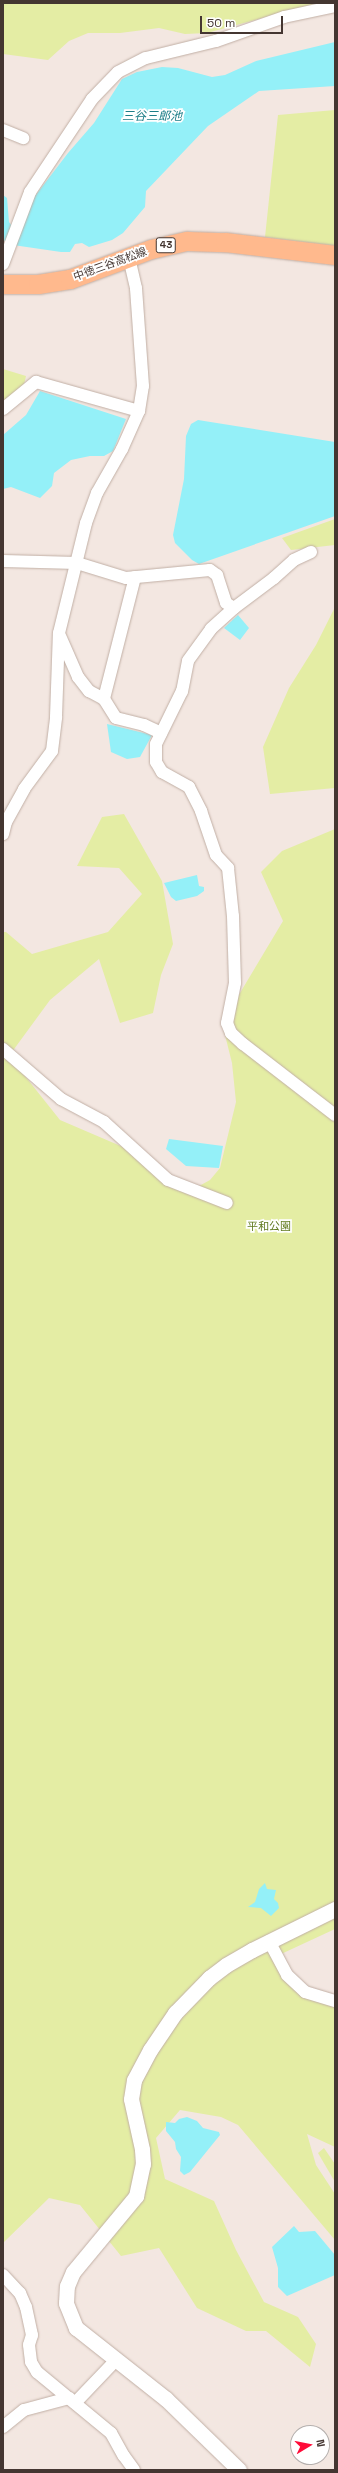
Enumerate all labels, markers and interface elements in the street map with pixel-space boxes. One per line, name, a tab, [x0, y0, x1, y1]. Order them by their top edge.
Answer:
scale bar	[202, 8, 285, 34]
text: 50 m	[207, 15, 235, 31]
water label: 三谷三郎池	[122, 110, 182, 124]
road number: 43	[155, 237, 177, 253]
street label: 中徳三谷高松線	[72, 245, 148, 283]
park label: 平和公園	[247, 1219, 291, 1233]
north arrow	[290, 2425, 330, 2465]
text: N	[313, 2438, 328, 2448]

